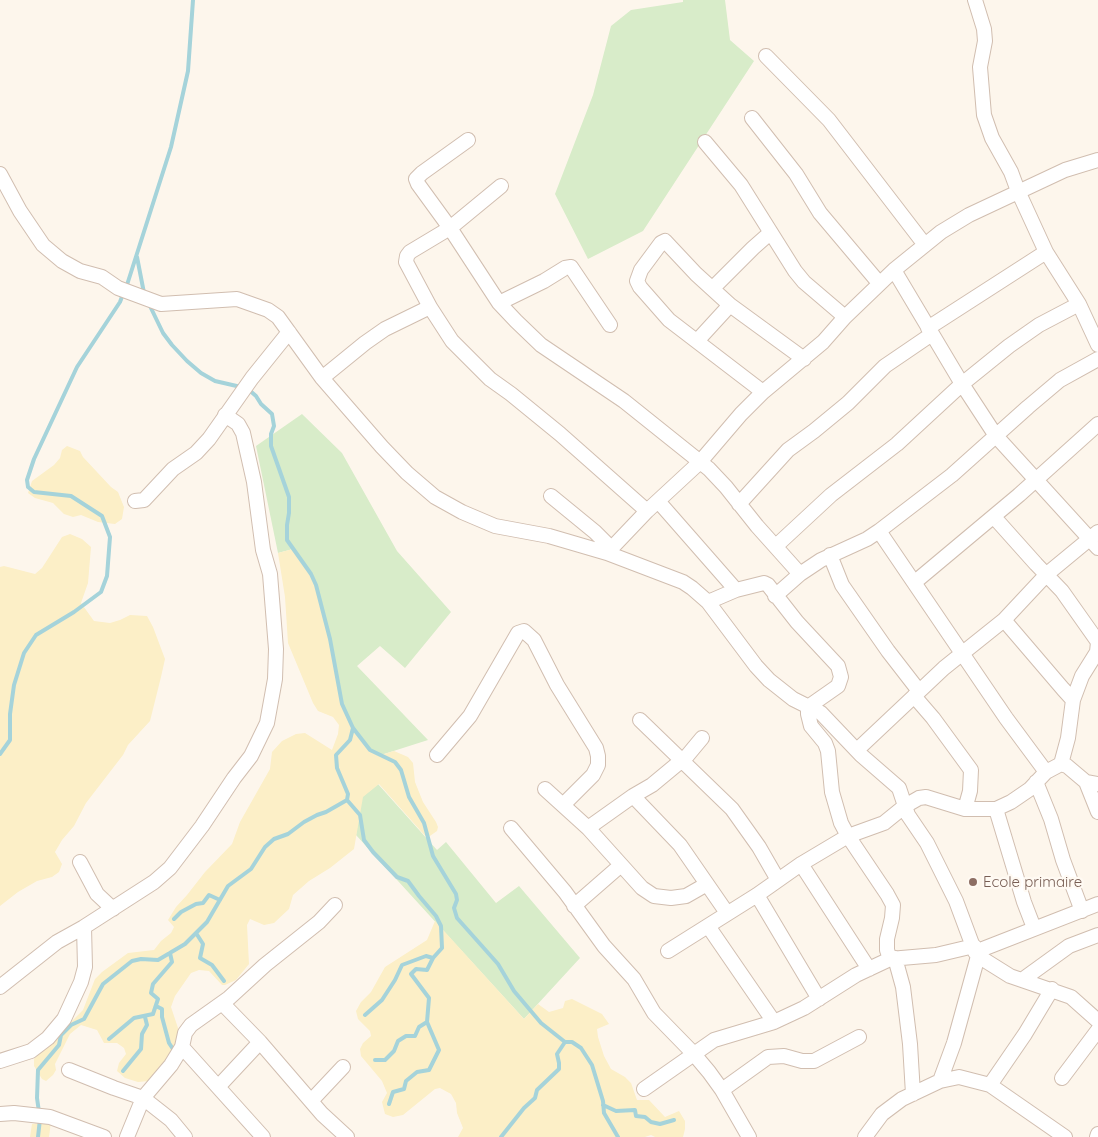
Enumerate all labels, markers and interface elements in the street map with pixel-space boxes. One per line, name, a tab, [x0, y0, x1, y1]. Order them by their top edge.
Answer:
place label: Ecole primaire	[983, 873, 1082, 891]
marker: Ecole primaire	[967, 876, 979, 888]

